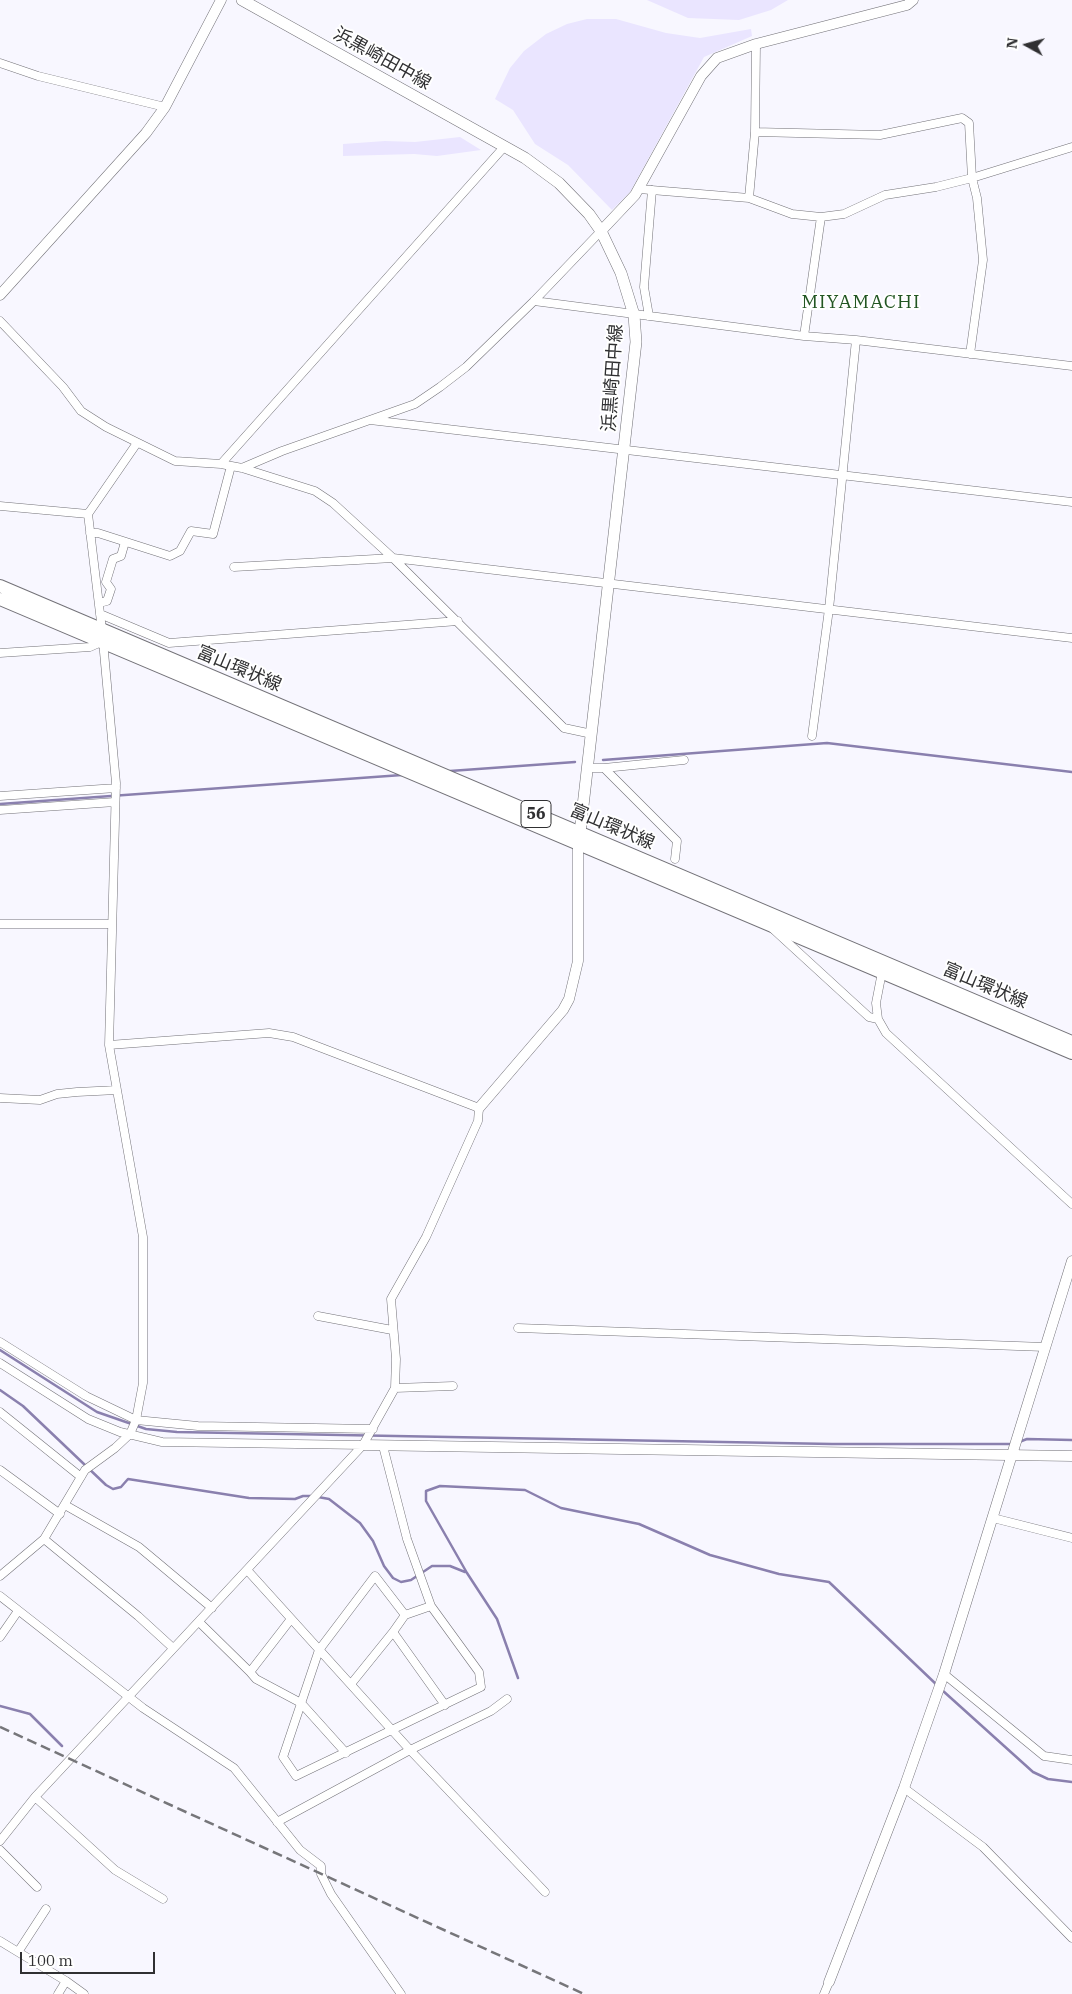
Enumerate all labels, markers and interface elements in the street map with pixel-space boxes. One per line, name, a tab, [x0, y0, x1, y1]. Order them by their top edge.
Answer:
north arrow	[1002, 20, 1052, 70]
street label: 浜黒崎田中線	[330, 23, 434, 95]
text: N	[1003, 37, 1022, 50]
district label: MIYAMACHI	[800, 292, 922, 314]
street label: 浜黒崎田中線	[598, 323, 628, 433]
street label: 富山環状線	[193, 641, 285, 697]
street label: 富山環状線	[566, 799, 658, 855]
road number: 56	[521, 801, 551, 828]
street label: 富山環状線	[939, 958, 1031, 1014]
scale bar	[22, 1942, 158, 1974]
text: 100 m	[28, 1951, 73, 1970]

